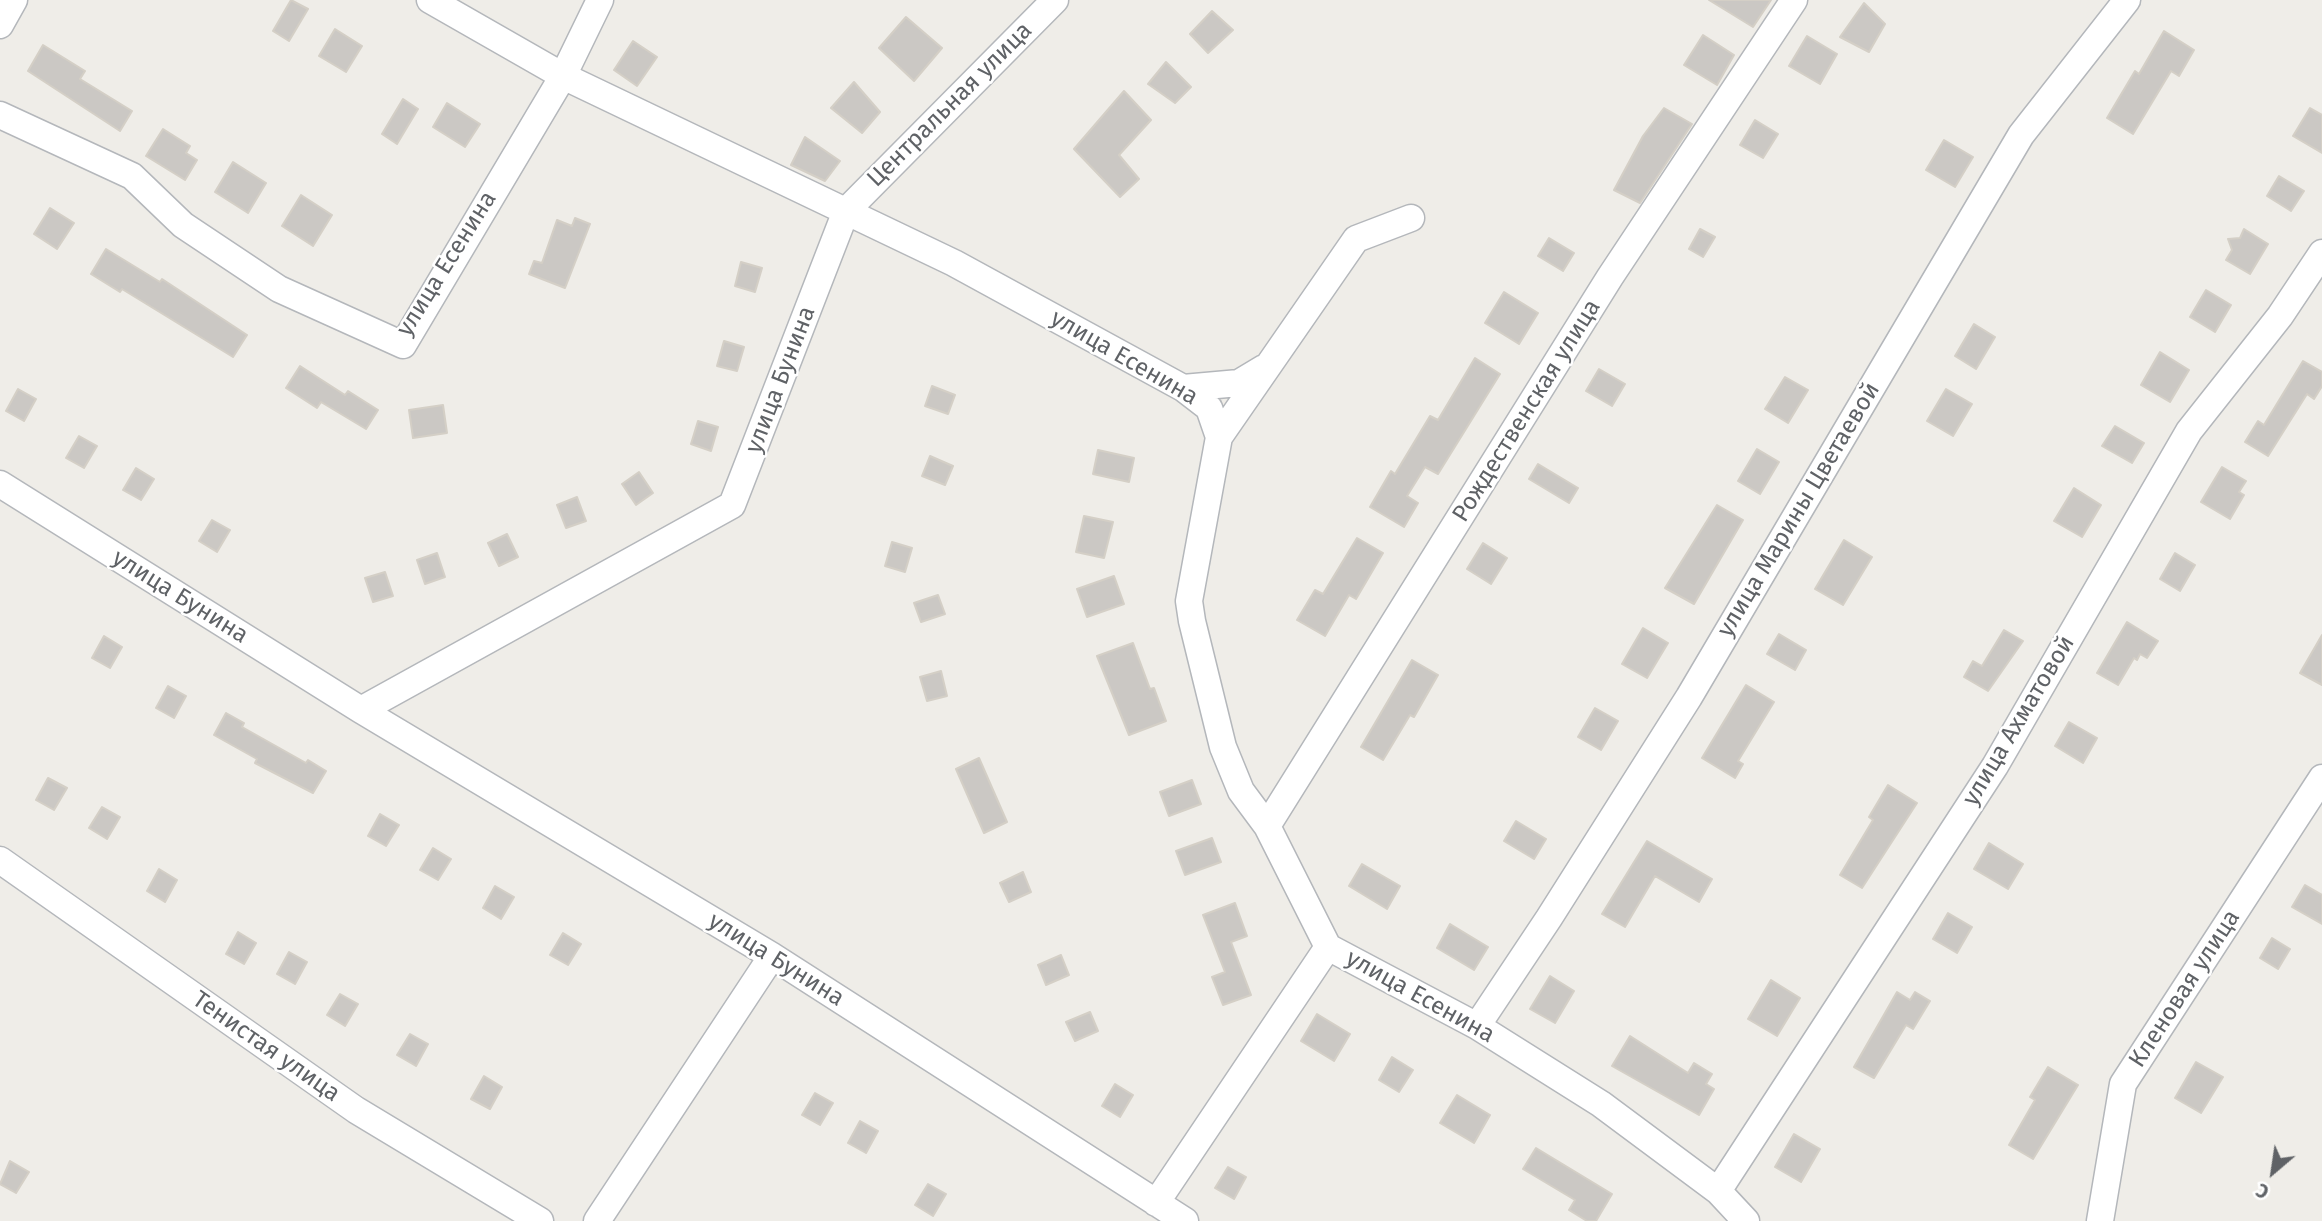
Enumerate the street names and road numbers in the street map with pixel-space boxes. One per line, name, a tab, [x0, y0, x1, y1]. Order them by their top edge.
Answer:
street label: Центральная улица	[862, 17, 1038, 193]
street label: улица Есенина	[391, 186, 503, 342]
street label: Рождественская улица	[1447, 294, 1607, 528]
street label: улица Бунина	[740, 303, 822, 457]
street label: улица Есенина	[1045, 304, 1203, 412]
street label: улица Марины Цветаевой	[1712, 378, 1886, 642]
street label: улица Бунина	[107, 544, 253, 650]
street label: улица Ахматовой	[1957, 631, 2081, 811]
street label: Кленовая улица	[2123, 905, 2247, 1073]
street label: улица Бунина	[703, 907, 849, 1013]
street label: улица Есенина	[1341, 944, 1499, 1050]
street label: Тенистая улица	[187, 985, 345, 1109]

